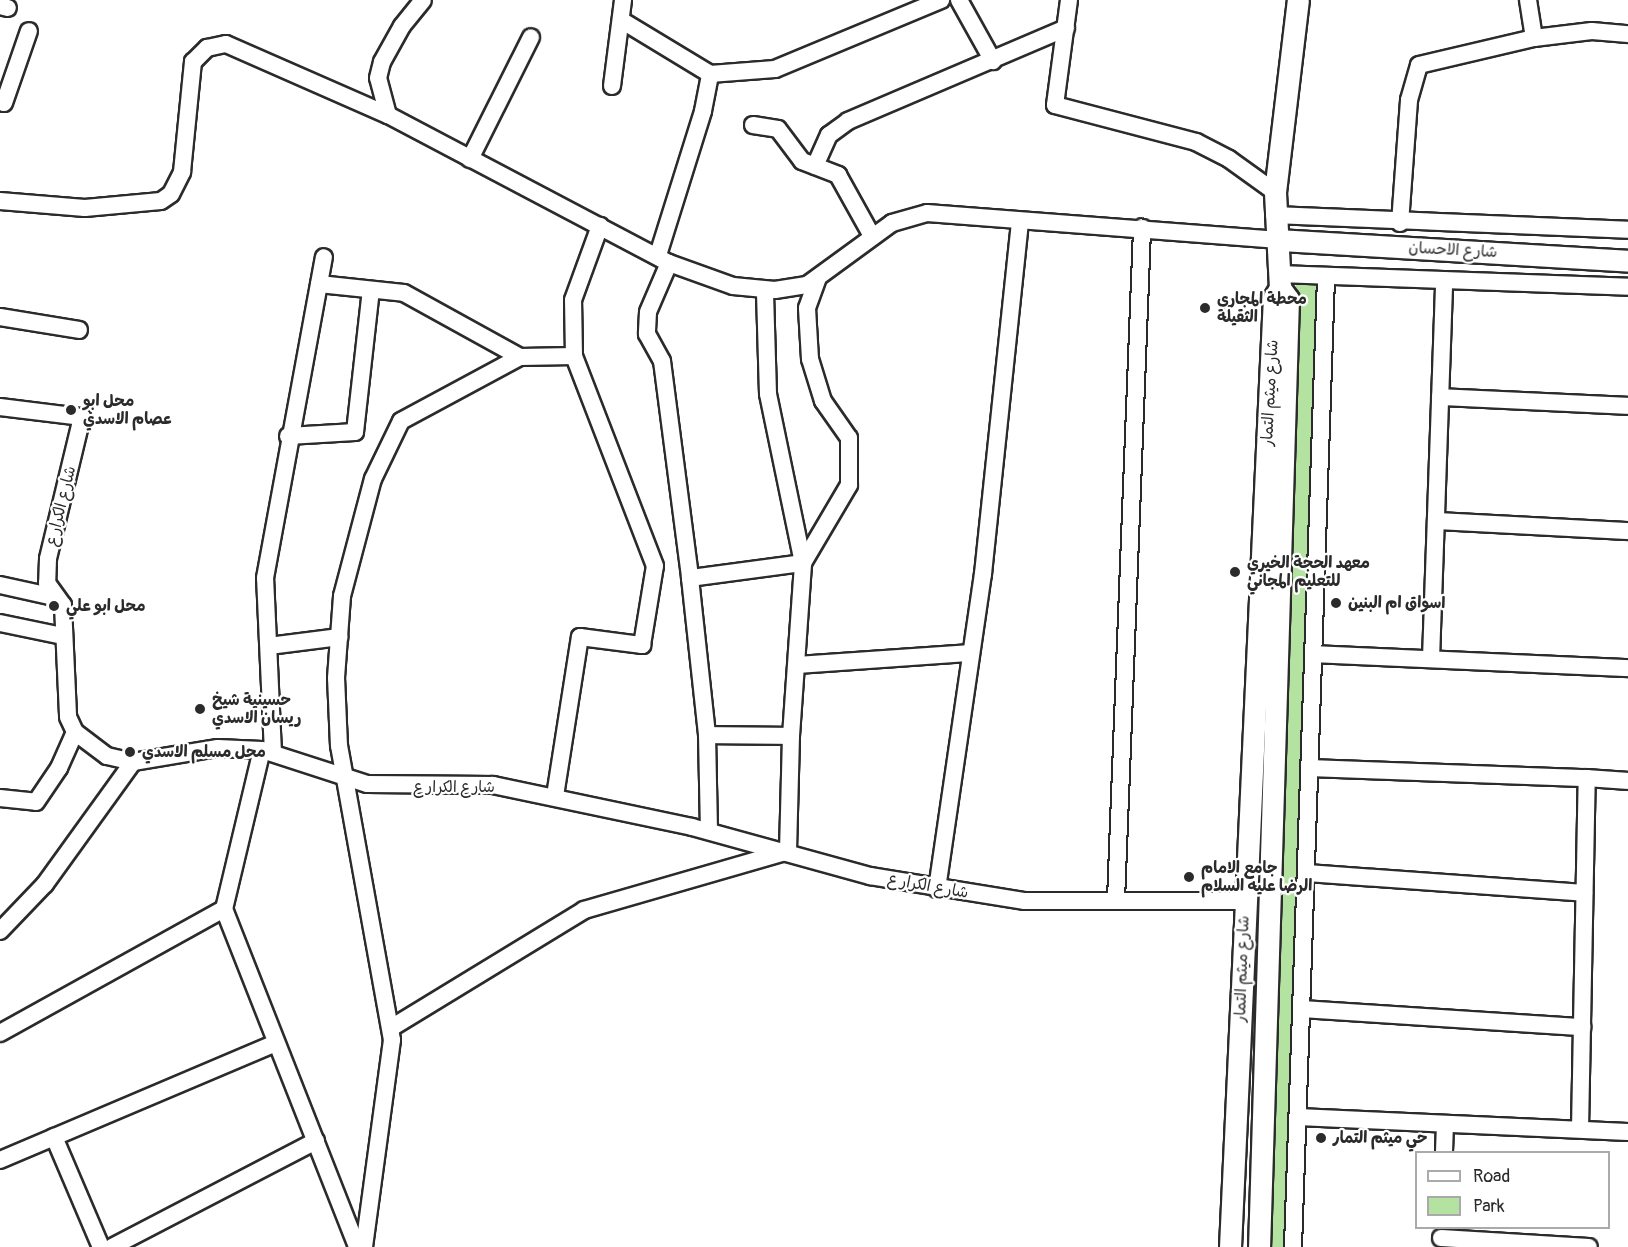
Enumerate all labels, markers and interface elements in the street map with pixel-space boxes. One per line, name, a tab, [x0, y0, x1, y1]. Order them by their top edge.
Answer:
street label: شارع الاحسان	[1408, 238, 1498, 262]
place label: محطة المجاري الثقيلة	[1217, 289, 1307, 327]
marker: محطة المجاري الثقيلة	[1198, 301, 1212, 315]
street label: شارع ميثم التمار	[1258, 339, 1282, 447]
place label: محل ابو عصام الاسدي	[83, 391, 173, 429]
marker: محل ابو عصام الاسدي	[64, 403, 78, 417]
street label: شارع الكرار ع	[42, 464, 80, 548]
place label: معهد الحجة الخيري للتعليم المجاني	[1247, 553, 1370, 591]
marker: معهد الحجة الخيري للتعليم المجاني	[1228, 565, 1242, 579]
place label: اسواق ام البنين	[1348, 593, 1445, 613]
place label: محل ابو علي	[66, 596, 146, 616]
marker: اسواق ام البنين	[1329, 596, 1343, 610]
marker: محل ابو علي	[47, 599, 61, 613]
place label: حسينية شيخ ريسان الاسدي	[212, 690, 301, 728]
marker: حسينية شيخ ريسان الاسدي	[193, 702, 207, 716]
place label: محل مسلم الاسدي	[142, 742, 266, 762]
marker: محل مسلم الاسدي	[123, 745, 137, 759]
street label: شارع الكرار ع	[413, 777, 495, 797]
place label: جامع الامام الرضا عليه السلام	[1201, 858, 1312, 896]
street label: شارع الكرار ع	[886, 869, 970, 903]
marker: جامع الامام الرضا عليه السلام	[1182, 870, 1196, 884]
street label: شارع ميثم التمار	[1231, 915, 1253, 1023]
place label: حي ميثم التمار	[1333, 1128, 1427, 1148]
marker: حي ميثم التمار	[1314, 1131, 1328, 1145]
legend	[1415, 1151, 1610, 1229]
text: Road	[1473, 1165, 1510, 1188]
text: Park	[1473, 1195, 1505, 1218]

